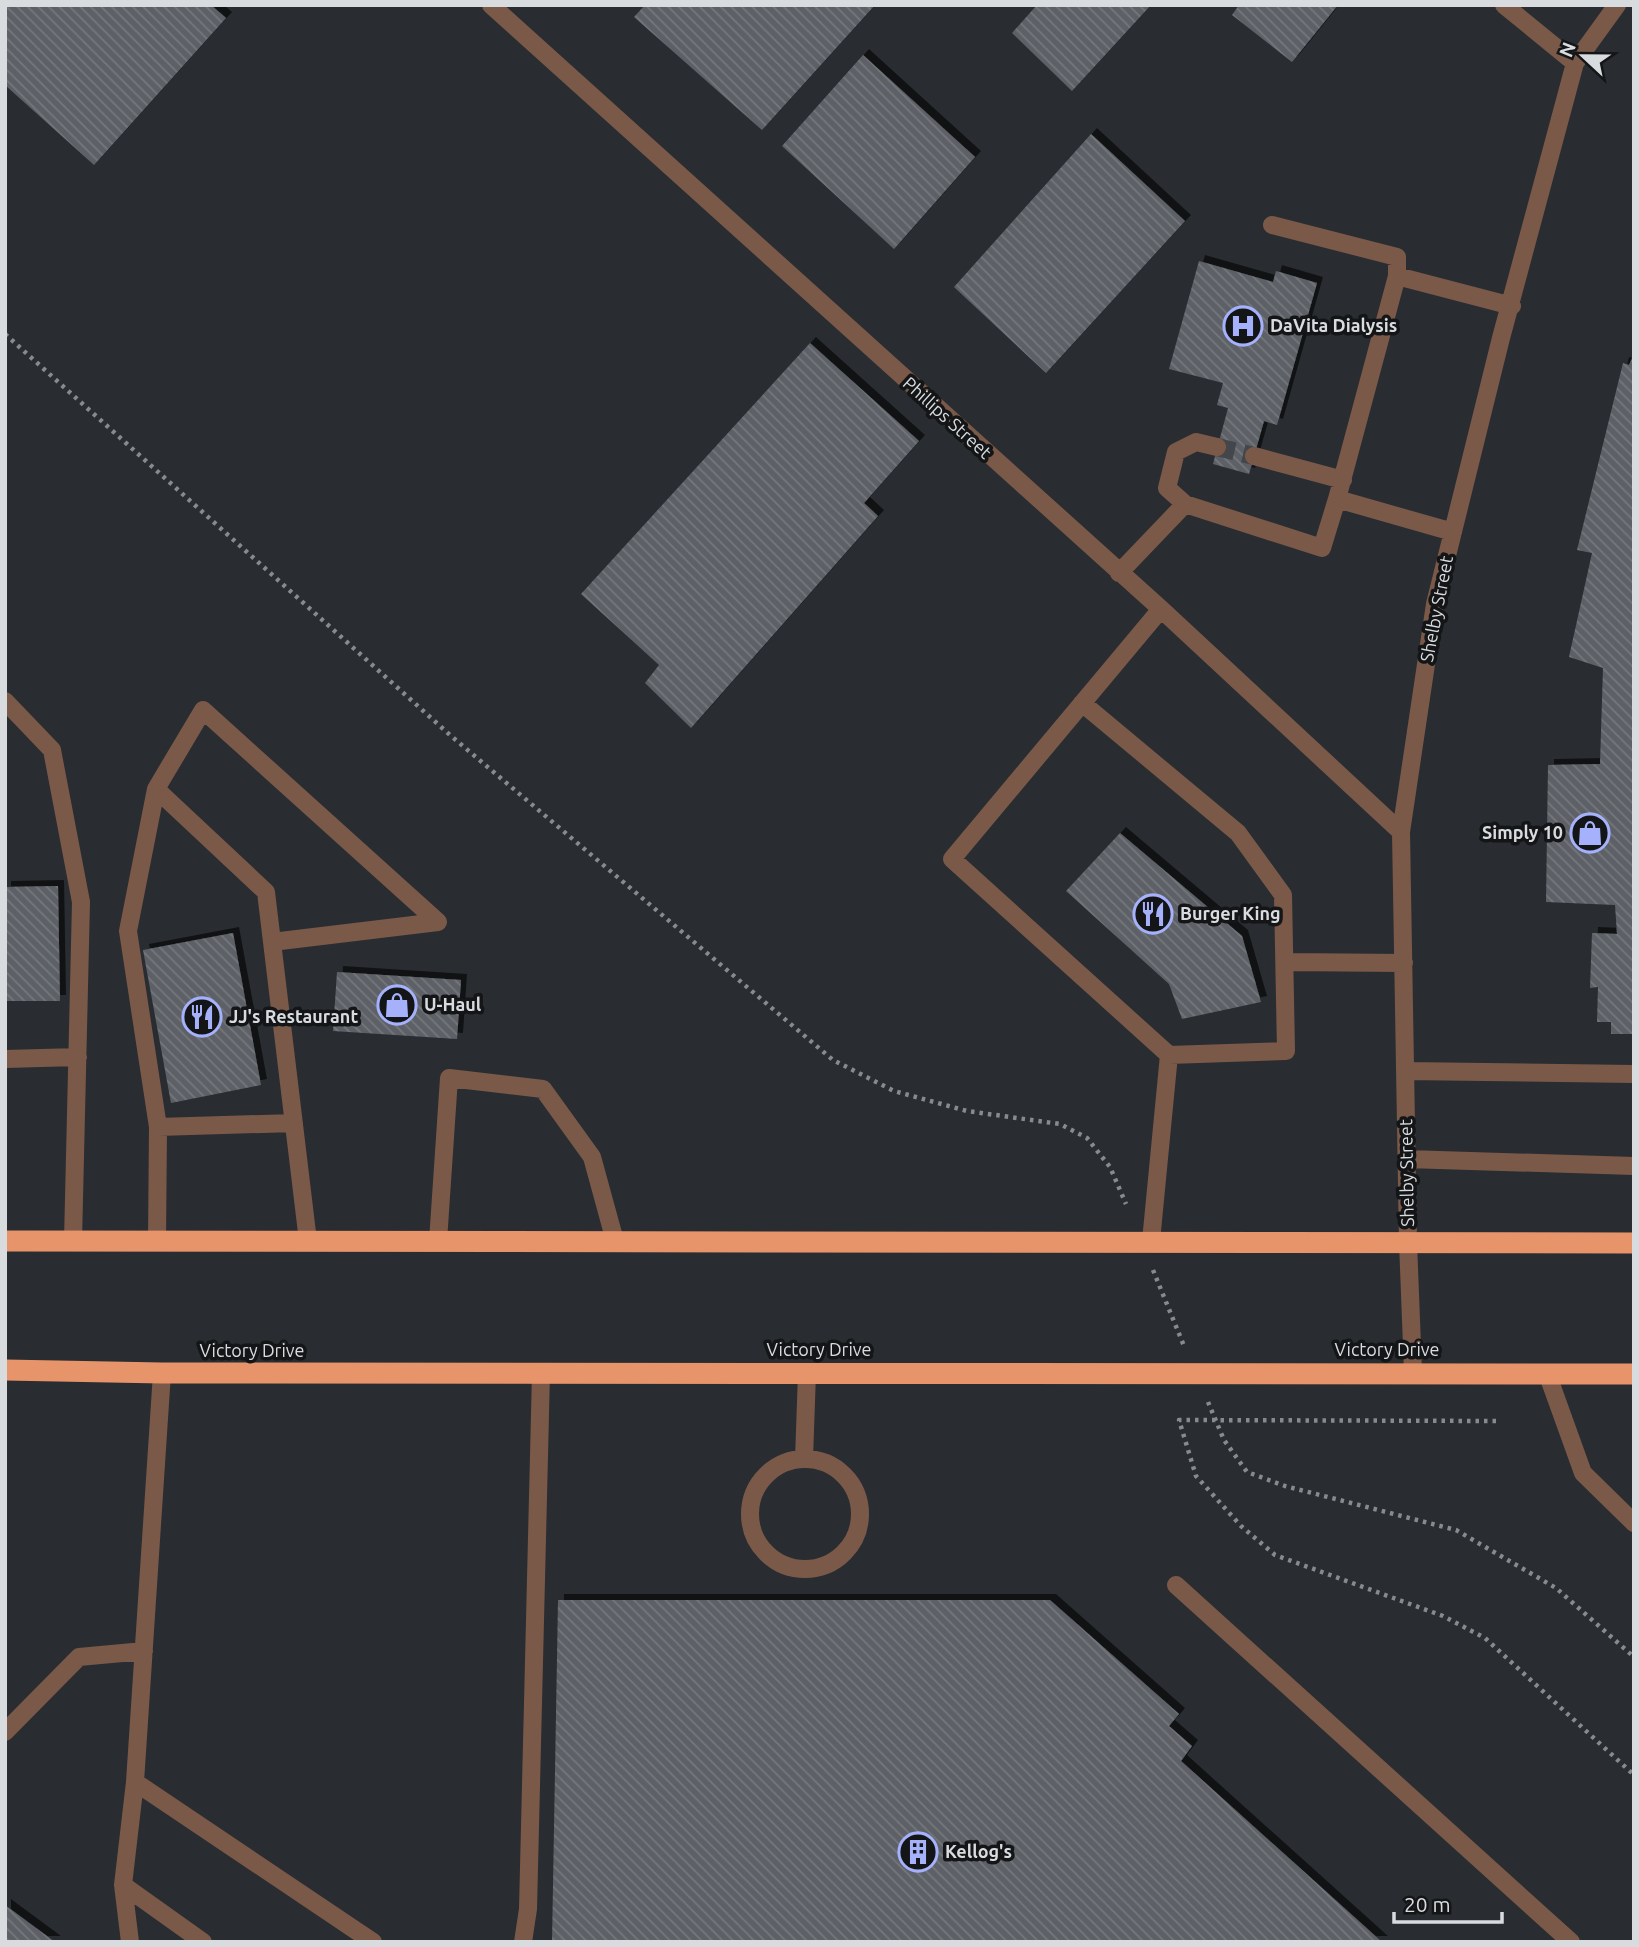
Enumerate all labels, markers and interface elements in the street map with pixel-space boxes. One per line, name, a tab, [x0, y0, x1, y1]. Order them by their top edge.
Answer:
north arrow	[1548, 21, 1618, 91]
text: N	[1554, 39, 1580, 60]
hospital icon: DaVita Dialysis	[1222, 305, 1264, 347]
place label: DaVita Dialysis	[1270, 315, 1397, 335]
street label: Phillips Street	[899, 372, 996, 462]
street label: Shelby Street	[1416, 554, 1456, 664]
shop icon: Simply 10	[1569, 812, 1611, 854]
place label: Simply 10	[1482, 822, 1563, 842]
restaurant icon: Burger King	[1132, 893, 1174, 935]
place label: Burger King	[1180, 903, 1281, 923]
shop icon: U-Haul	[376, 984, 418, 1026]
place label: U-Haul	[424, 994, 482, 1014]
restaurant icon: JJ's Restaurant	[181, 996, 223, 1038]
place label: JJ's Restaurant	[229, 1006, 358, 1026]
street label: Shelby Street	[1395, 1119, 1417, 1227]
street label: Victory Drive	[767, 1339, 871, 1359]
street label: Victory Drive	[1335, 1339, 1439, 1359]
street label: Victory Drive	[200, 1340, 304, 1360]
building icon: Kellog's	[897, 1831, 939, 1873]
place label: Kellog's	[945, 1841, 1012, 1861]
scale bar	[1394, 1881, 1502, 1925]
text: 20 m	[1404, 1892, 1451, 1916]

